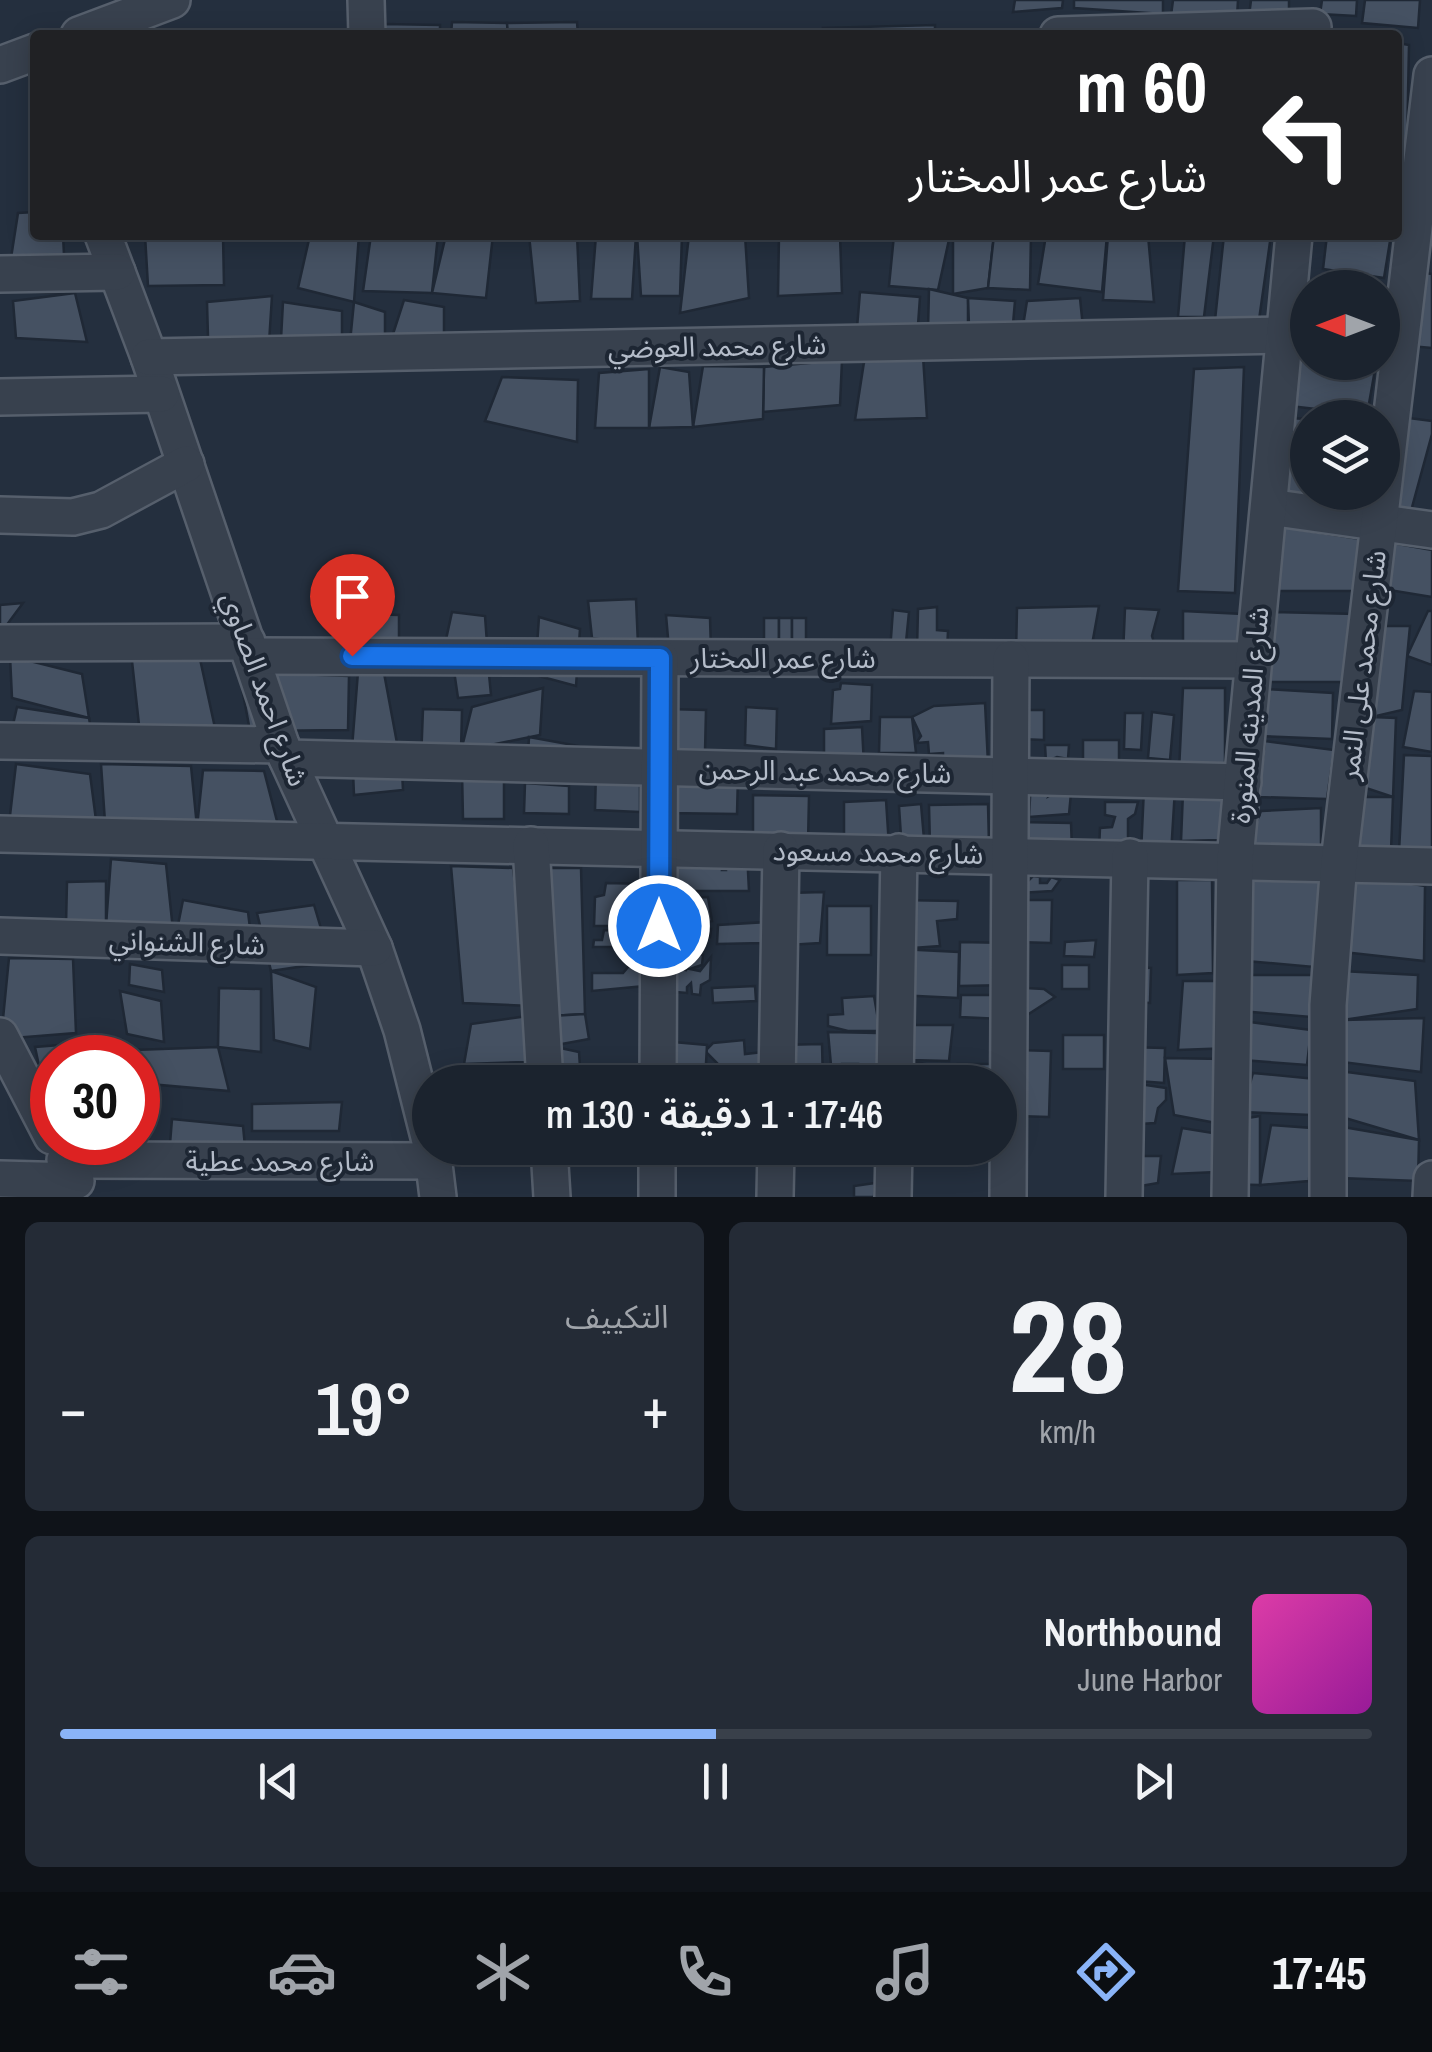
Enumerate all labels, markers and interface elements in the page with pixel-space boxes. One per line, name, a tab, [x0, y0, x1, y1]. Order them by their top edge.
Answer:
text: 60 m	[1076, 40, 1207, 134]
icon: left	[1242, 70, 1372, 200]
text: شارع عمر المختار	[909, 145, 1207, 206]
north arrow	[1290, 270, 1400, 380]
map controls	[1290, 270, 1400, 510]
street label: شارع محمد العوضي	[607, 325, 827, 369]
button: layers	[1290, 400, 1400, 510]
street label: شارع محمد على النمر	[1329, 548, 1397, 783]
pin	[310, 554, 395, 657]
icon: arrive	[325, 569, 380, 624]
street label: شارع احمد الصاوي	[210, 587, 318, 792]
street label: شارع المدينه المنورة	[1221, 605, 1279, 825]
street label: شارع عمر المختار	[689, 639, 876, 679]
street label: شارع محمد عبد الرحمن	[698, 750, 952, 794]
street label: شارع محمد مسعود	[772, 831, 984, 875]
position arrow	[607, 874, 711, 978]
street label: شارع الشنواني	[108, 920, 266, 966]
speed limit sign: 30	[30, 1035, 160, 1165]
text: 17:46 · 1 دقيقة · 130 m	[546, 1089, 883, 1140]
street label: شارع محمد عطية	[186, 1142, 374, 1182]
text: 28	[1008, 1257, 1127, 1433]
text: التكييف	[565, 1295, 669, 1338]
text: 19°	[315, 1357, 413, 1458]
text: −	[60, 1371, 86, 1445]
text: +	[642, 1371, 669, 1445]
text: km/h	[1039, 1410, 1096, 1453]
text: Northbound	[1044, 1607, 1222, 1658]
text: June Harbor	[1078, 1658, 1222, 1701]
icon: previous	[251, 1754, 306, 1809]
icon: pause	[688, 1754, 743, 1809]
icon: next	[1126, 1754, 1181, 1809]
icon: filters	[66, 1937, 136, 2007]
icon: car	[267, 1937, 337, 2007]
icon: climate	[468, 1937, 538, 2007]
icon: phone	[669, 1937, 739, 2007]
icon: music	[870, 1937, 940, 2007]
icon: directions	[1071, 1937, 1141, 2007]
text: 17:45	[1272, 1942, 1366, 2003]

